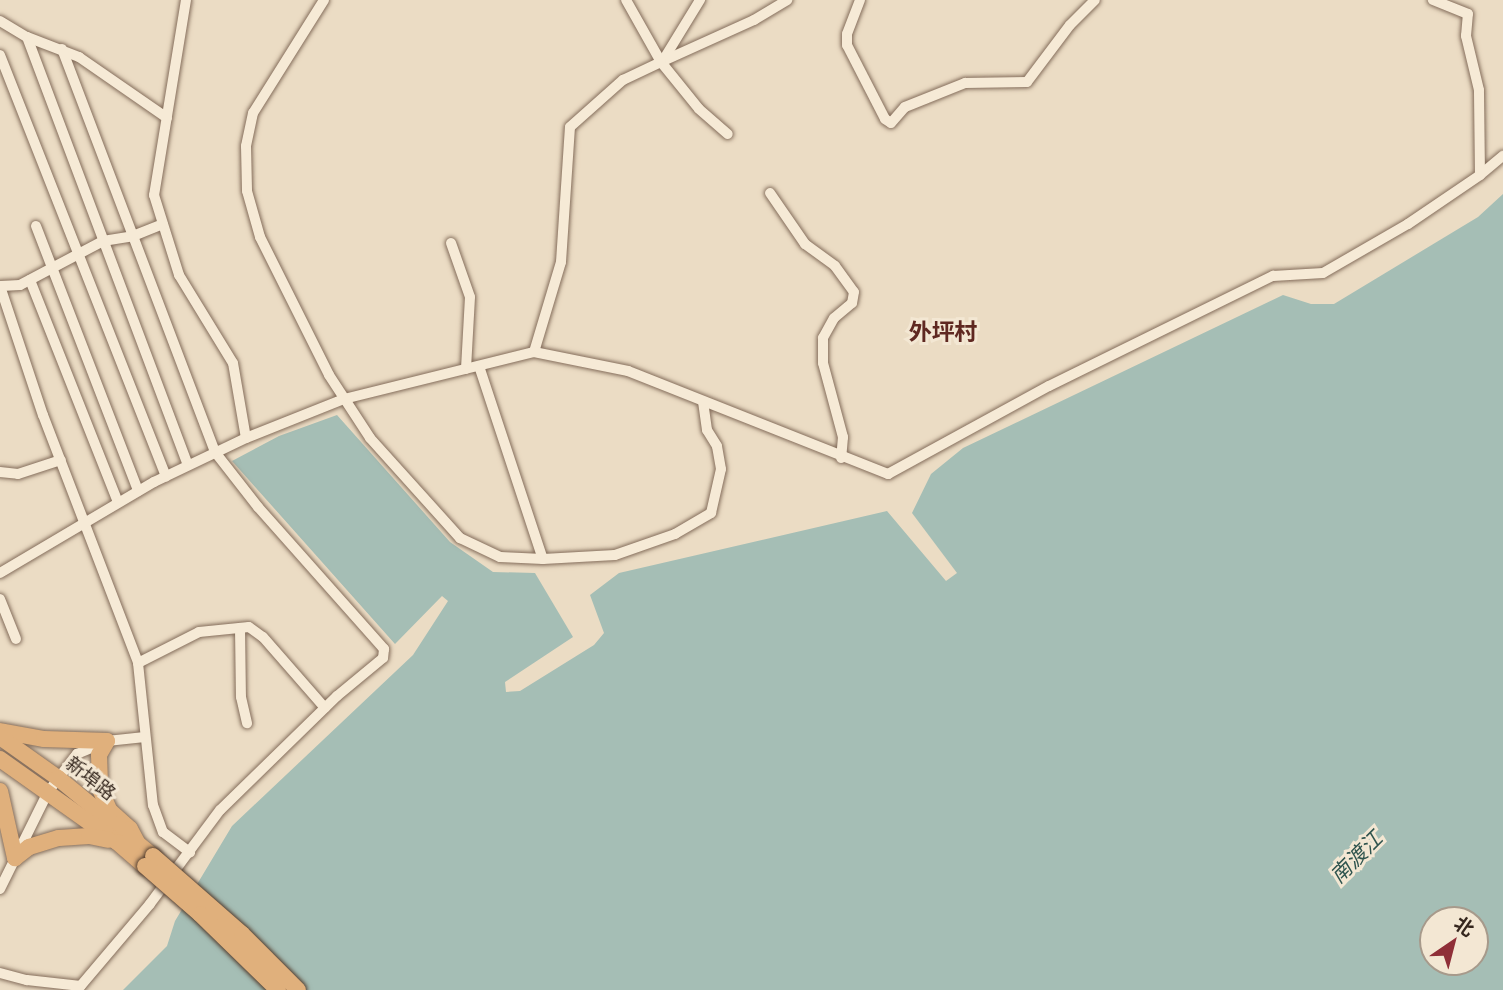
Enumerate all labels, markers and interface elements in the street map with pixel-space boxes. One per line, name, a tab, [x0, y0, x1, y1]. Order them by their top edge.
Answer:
district label: 外坪村	[909, 317, 977, 345]
street label: 新埠路	[62, 751, 120, 805]
water label: 南渡江	[1324, 825, 1386, 887]
north arrow	[1419, 906, 1489, 976]
text: 北	[1450, 909, 1480, 942]

